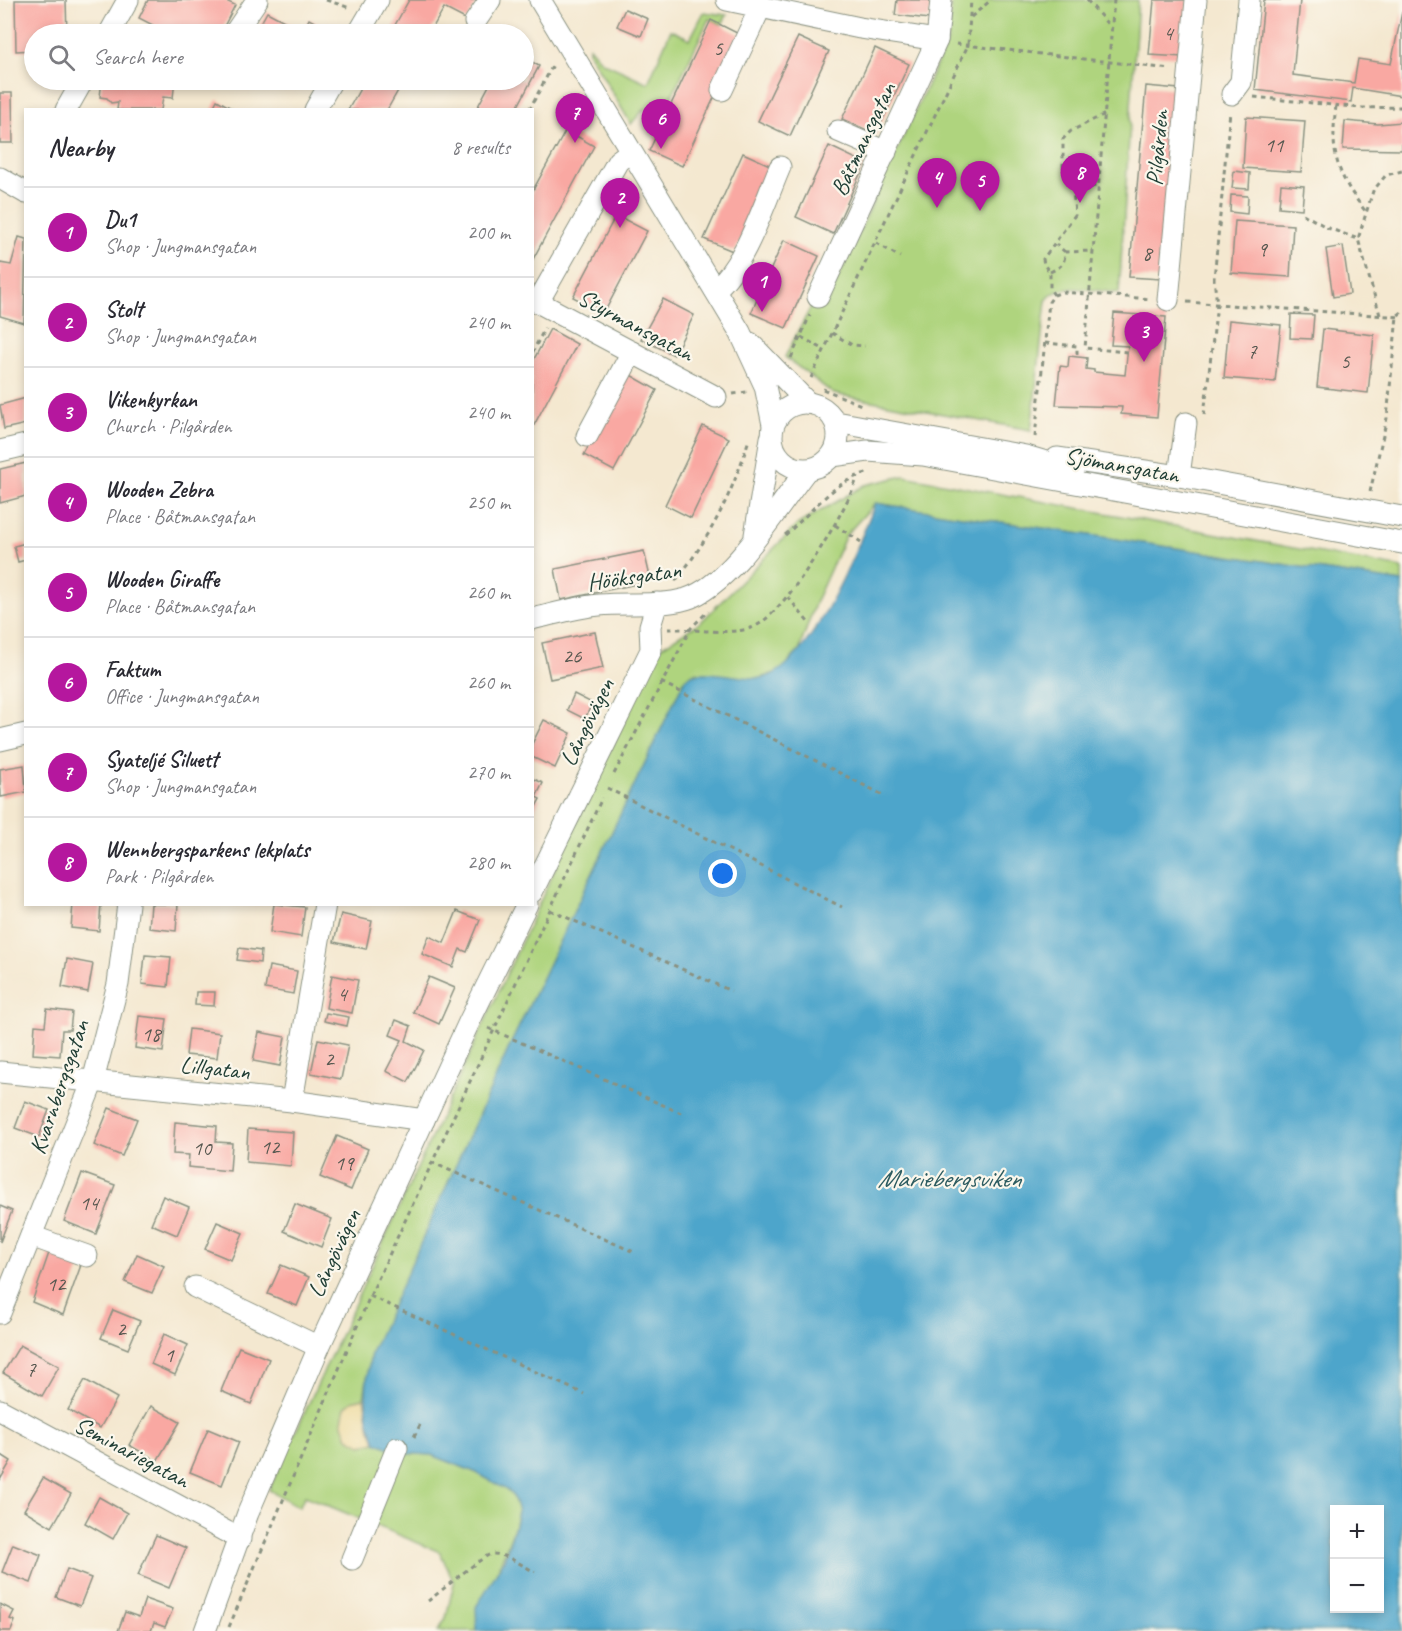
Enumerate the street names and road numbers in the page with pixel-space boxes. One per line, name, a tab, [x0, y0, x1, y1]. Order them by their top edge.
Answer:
street label: Båtmansgatan	[824, 76, 903, 201]
street label: Pilgården	[1139, 108, 1175, 187]
street label: Styrmansgatan	[573, 282, 700, 369]
street label: Sjömansgatan	[1063, 440, 1183, 490]
street label: Hööksgatan	[585, 555, 683, 597]
street label: Långövägen	[553, 673, 621, 771]
street label: Kvarnbergsgatan	[22, 1015, 96, 1158]
street label: Lillgatan	[179, 1049, 251, 1087]
street label: Långövägen	[301, 1204, 368, 1302]
street label: Seminariegatan	[69, 1409, 196, 1495]

